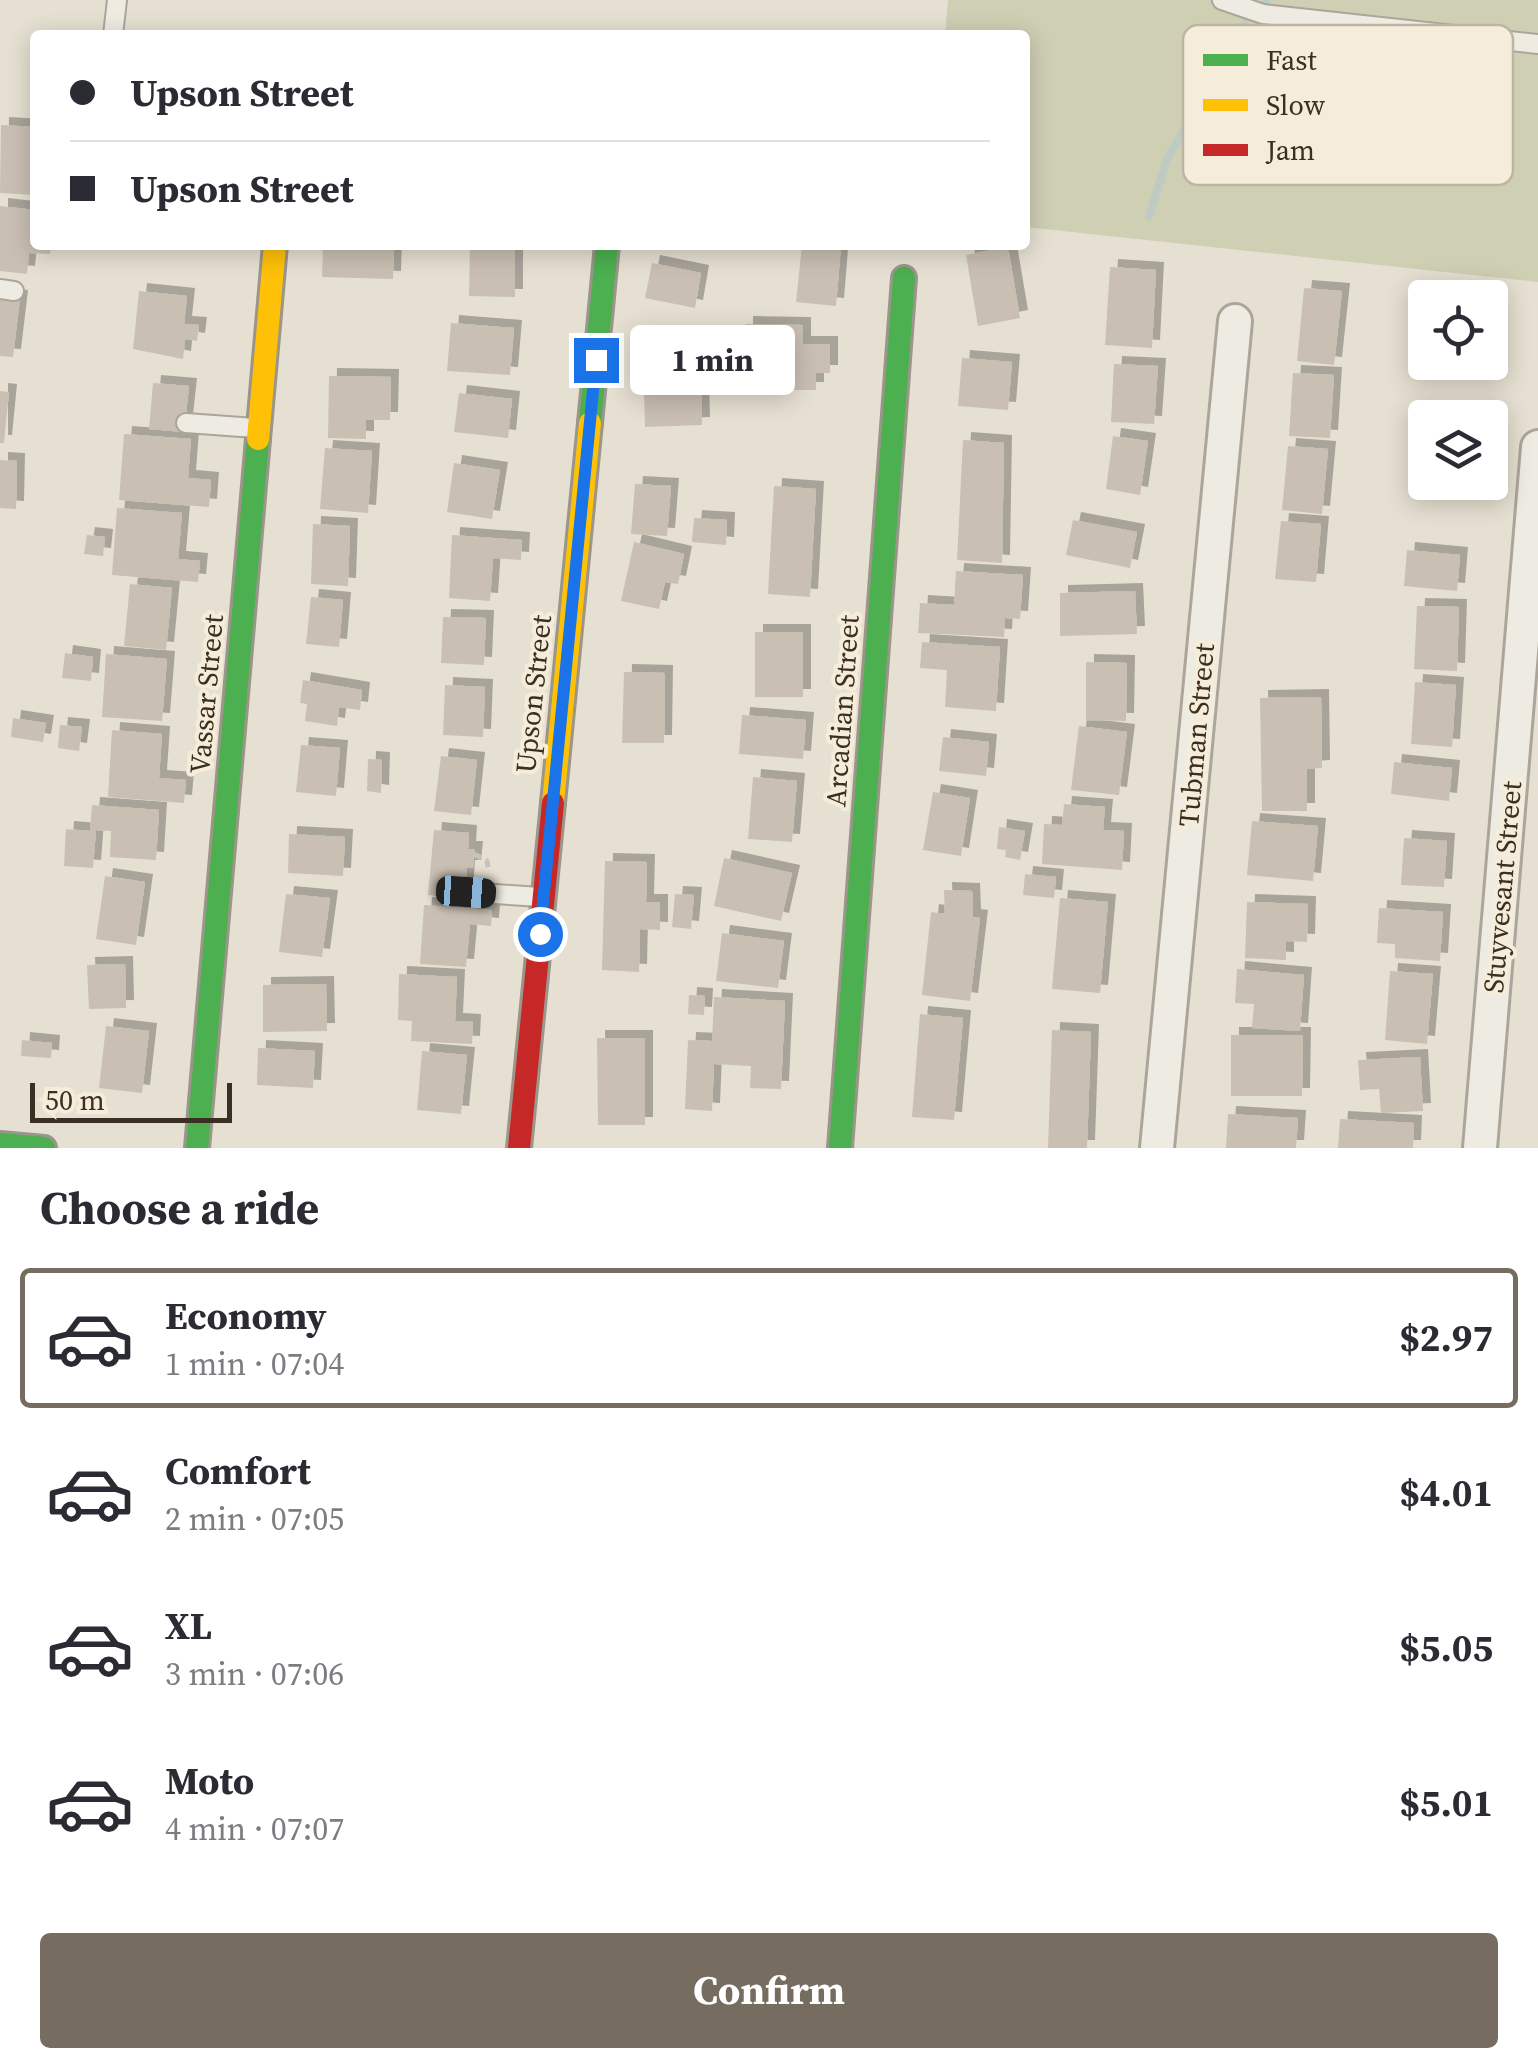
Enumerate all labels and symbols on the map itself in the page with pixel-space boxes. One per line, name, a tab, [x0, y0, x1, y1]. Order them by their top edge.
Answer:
legend	[1183, 25, 1513, 185]
text: Fast	[1266, 41, 1317, 79]
text: Slow	[1266, 86, 1326, 124]
text: Jam	[1265, 131, 1315, 169]
callout: 1 min	[631, 325, 796, 395]
route end	[574, 338, 619, 383]
street label: Vassar Street	[180, 612, 232, 775]
street label: Upson Street	[506, 612, 560, 775]
street label: Arcadian Street	[816, 613, 868, 808]
street label: Tubman Street	[1169, 641, 1223, 828]
street label: Stuyvesant Street	[1474, 779, 1530, 995]
car	[435, 875, 497, 909]
route start	[518, 912, 563, 957]
scale bar	[30, 1078, 232, 1122]

